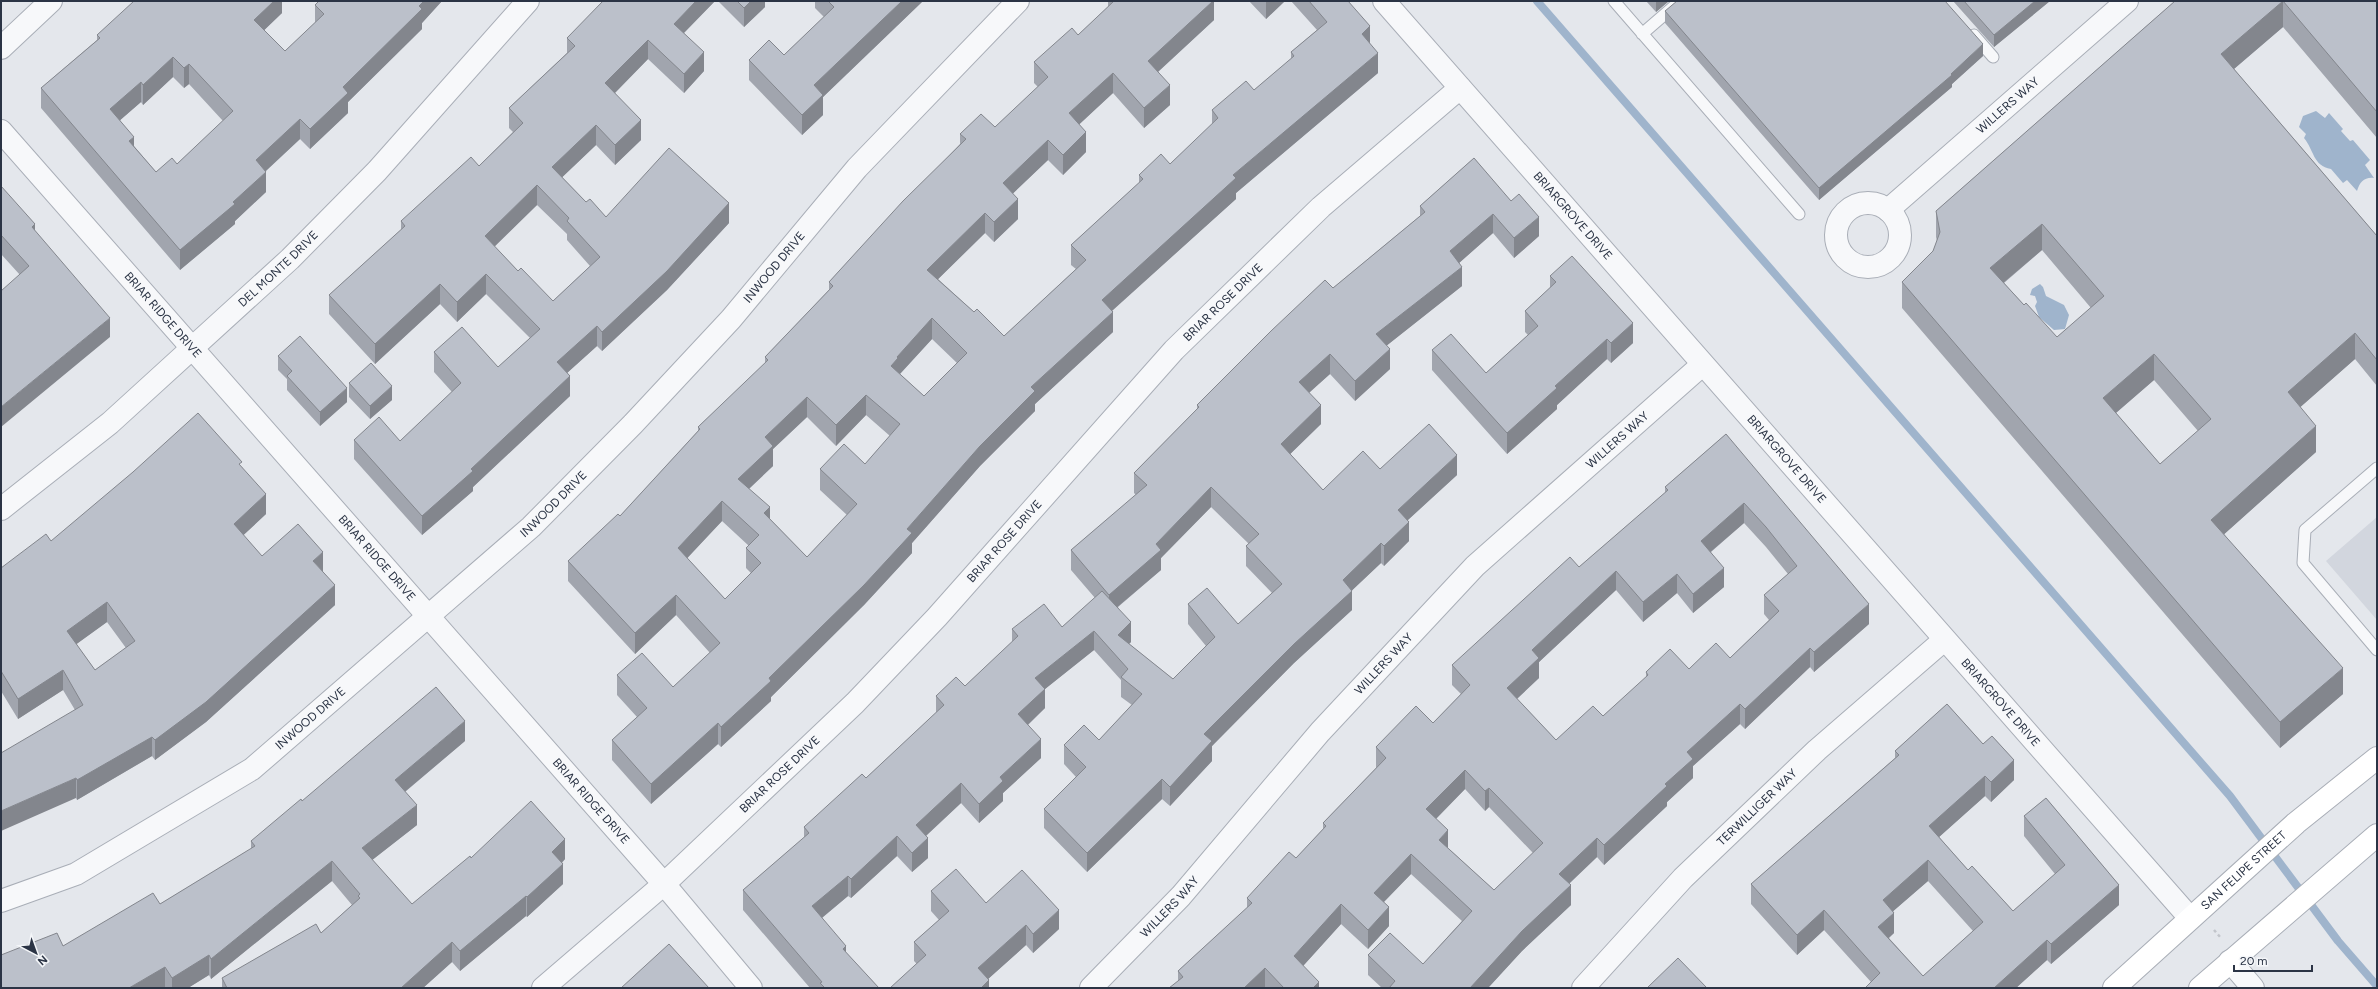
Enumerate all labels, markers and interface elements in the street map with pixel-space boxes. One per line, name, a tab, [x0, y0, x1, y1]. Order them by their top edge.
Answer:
street label: WILLERS WAY	[1973, 74, 2042, 136]
street label: BRIARGROVE DRIVE	[1530, 169, 1615, 263]
street label: DEL MONTE DRIVE	[235, 228, 321, 310]
street label: INWOOD DRIVE	[740, 229, 808, 306]
street label: BRIAR ROSE DRIVE	[1180, 260, 1266, 344]
street label: BRIAR RIDGE DRIVE	[121, 269, 204, 361]
street label: WILLERS WAY	[1583, 408, 1652, 471]
street label: BRIARGROVE DRIVE	[1744, 412, 1829, 506]
street label: INWOOD DRIVE	[517, 468, 590, 540]
street label: BRIAR ROSE DRIVE	[964, 497, 1045, 585]
street label: BRIAR RIDGE DRIVE	[336, 512, 418, 604]
street label: WILLERS WAY	[1352, 630, 1416, 697]
street label: BRIARGROVE DRIVE	[1958, 656, 2043, 749]
street label: INWOOD DRIVE	[272, 684, 348, 753]
street label: BRIAR ROSE DRIVE	[737, 733, 823, 816]
street label: BRIAR RIDGE DRIVE	[550, 756, 633, 847]
street label: TERWILLIGER WAY	[1714, 765, 1800, 849]
street label: SAN FELIPE STREET	[2198, 828, 2289, 913]
street label: WILLERS WAY	[1138, 873, 1202, 940]
north arrow	[16, 933, 56, 973]
scale bar	[2234, 947, 2312, 973]
text: N	[35, 952, 50, 968]
text: 20 m	[2240, 954, 2268, 968]

